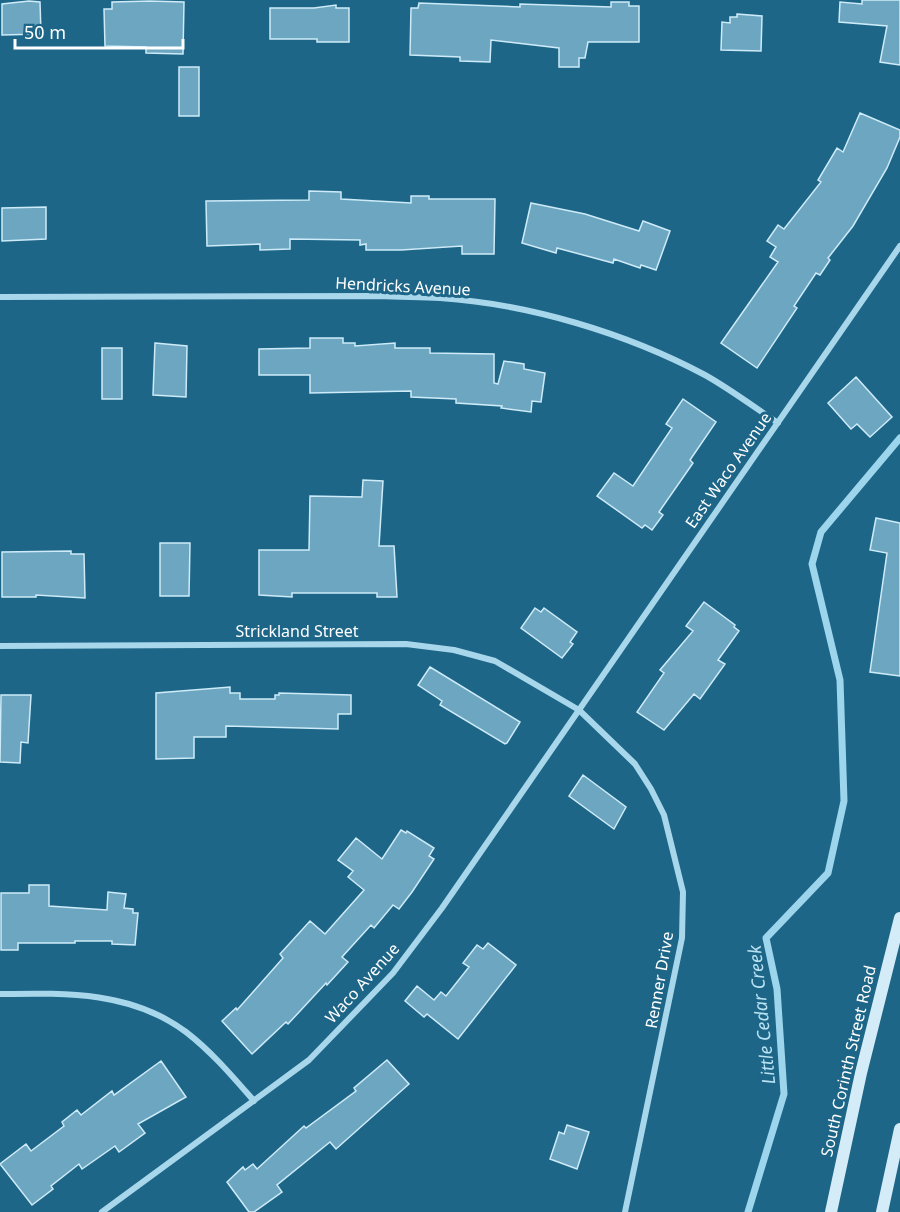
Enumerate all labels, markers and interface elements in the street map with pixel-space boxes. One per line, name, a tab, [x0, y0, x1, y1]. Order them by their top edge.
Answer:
scale bar	[15, 12, 183, 50]
text: 50 m	[24, 20, 66, 44]
street label: Hendricks Avenue	[335, 271, 471, 301]
street label: East Waco Avenue	[680, 408, 776, 532]
street label: Strickland Street	[235, 620, 359, 642]
street label: Renner Drive	[640, 930, 678, 1030]
street label: Waco Avenue	[320, 938, 404, 1028]
water label: Little Cedar Creek	[742, 943, 780, 1086]
street label: South Corinth Street Road	[815, 963, 881, 1159]

